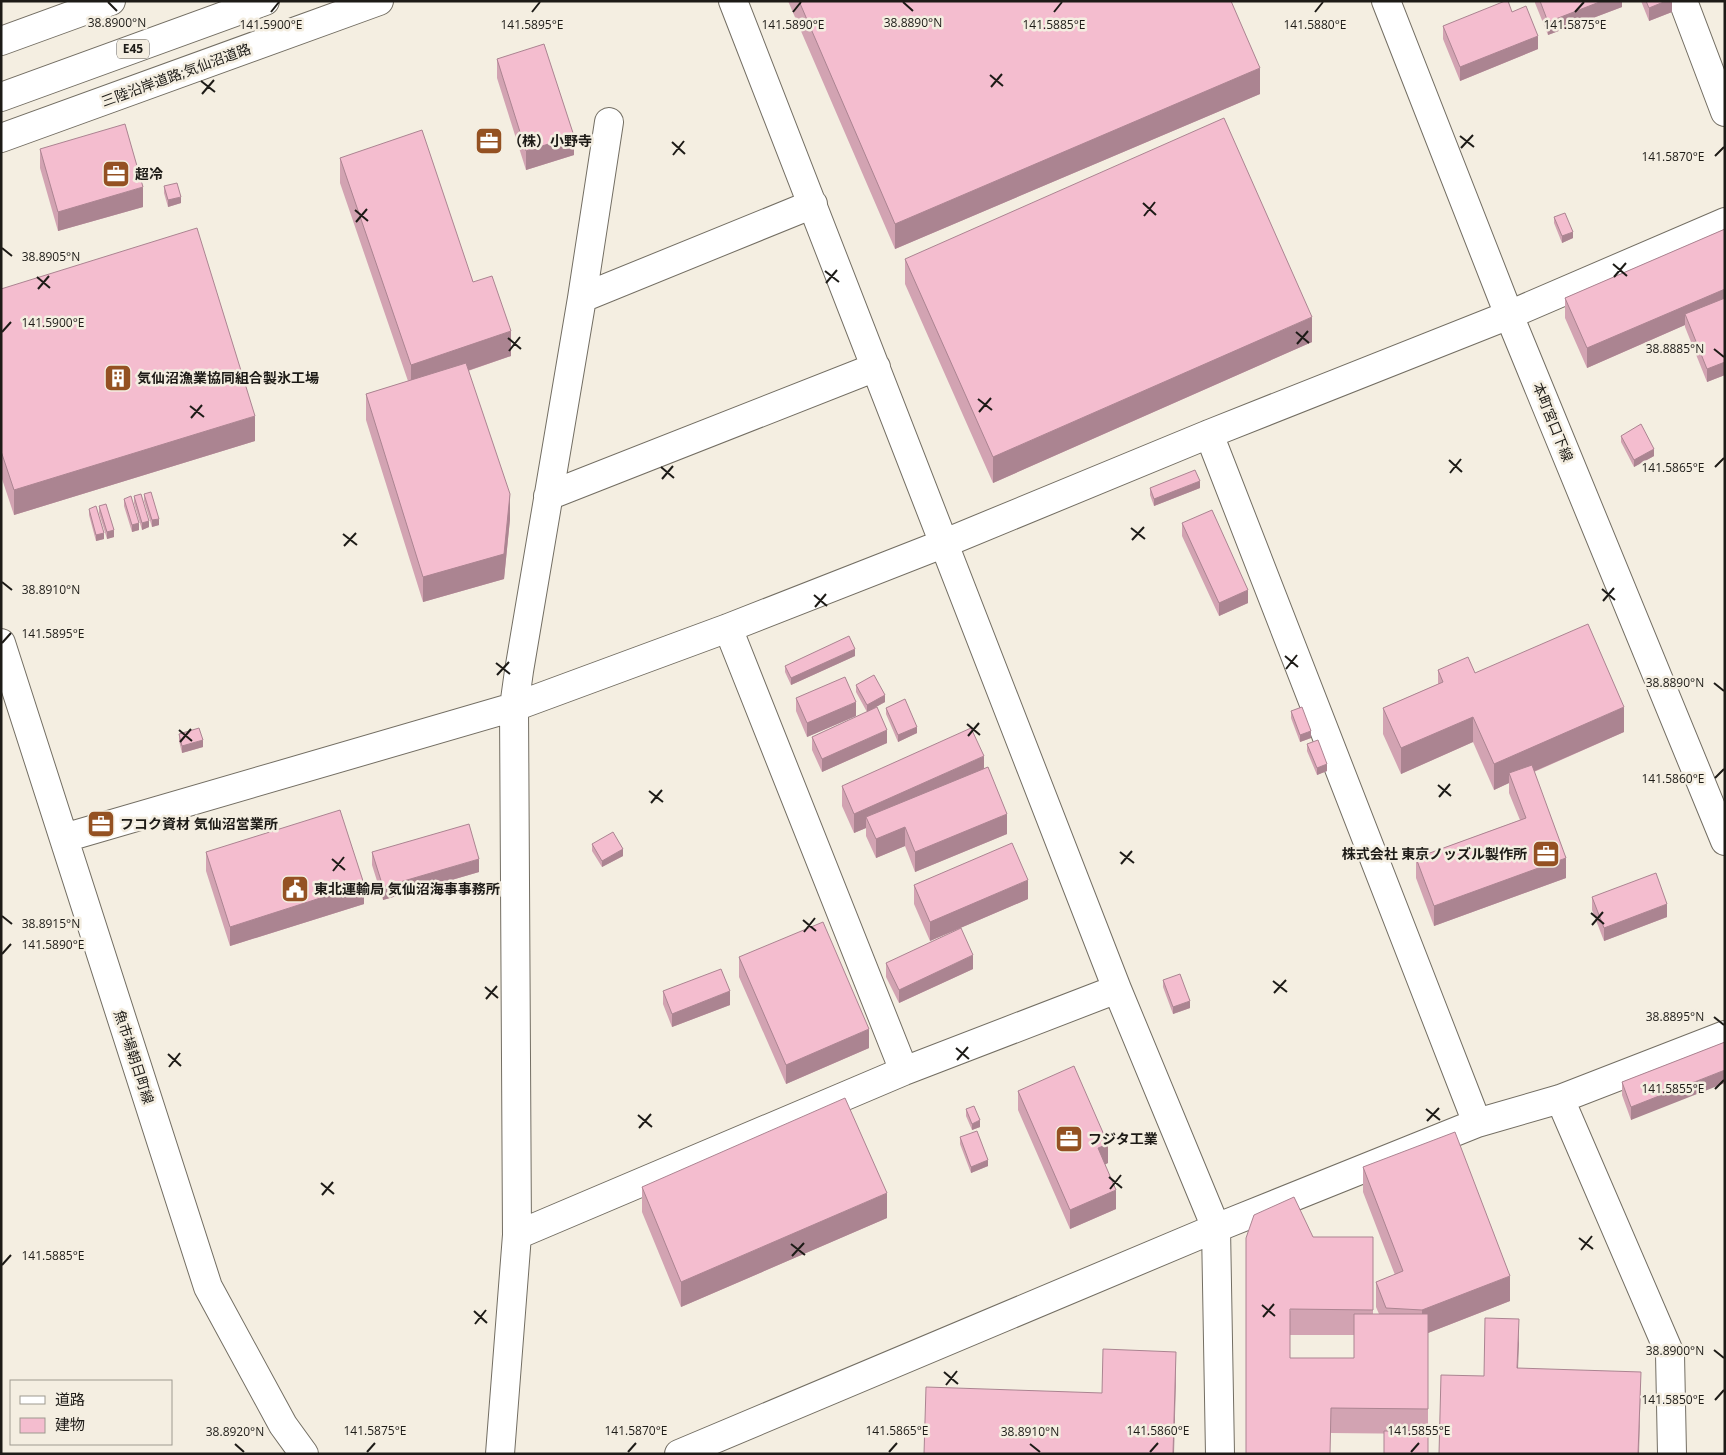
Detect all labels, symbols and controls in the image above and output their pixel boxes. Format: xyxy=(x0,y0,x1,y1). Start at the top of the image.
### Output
text: 38.8900°N xyxy=(88,14,146,31)
text: 38.8890°N xyxy=(884,14,942,31)
text: 141.5900°E xyxy=(240,16,303,33)
text: 141.5895°E xyxy=(501,16,564,33)
text: 141.5890°E xyxy=(762,16,825,33)
text: 141.5885°E xyxy=(1023,16,1086,33)
text: 141.5880°E xyxy=(1284,16,1347,33)
text: 141.5875°E xyxy=(1544,16,1607,33)
street label: 三陸沿岸道路;気仙沼道路 xyxy=(98,39,253,110)
road number: E45 xyxy=(117,40,149,59)
office icon: （株）小野寺 xyxy=(474,126,504,156)
place label: （株）小野寺 xyxy=(508,131,592,150)
text: 141.5870°E xyxy=(1642,148,1705,165)
office icon: 超冷 xyxy=(101,159,131,189)
place label: 超冷 xyxy=(135,164,163,183)
text: 38.8905°N xyxy=(22,248,80,265)
text: 141.5900°E xyxy=(22,314,85,331)
text: 38.8885°N xyxy=(1646,340,1704,357)
building icon: 気仙沼漁業協同組合製氷工場 xyxy=(103,363,133,393)
place label: 気仙沼漁業協同組合製氷工場 xyxy=(137,368,319,387)
street label: 本町宮口下線 xyxy=(1529,379,1578,464)
text: 141.5865°E xyxy=(1642,459,1705,476)
text: 38.8910°N xyxy=(22,581,80,598)
text: 141.5895°E xyxy=(22,625,85,642)
text: 38.8890°N xyxy=(1646,674,1704,691)
text: 141.5860°E xyxy=(1642,770,1705,787)
office icon: フコク資材 気仙沼営業所 xyxy=(86,809,116,839)
place label: フコク資材 気仙沼営業所 xyxy=(120,814,278,833)
office icon: 株式会社 東京ノッズル製作所 xyxy=(1531,839,1561,869)
place label: 株式会社 東京ノッズル製作所 xyxy=(1342,844,1527,863)
public building icon: 東北運輸局 気仙沼海事事務所 xyxy=(280,874,310,904)
place label: 東北運輸局 気仙沼海事事務所 xyxy=(314,879,500,898)
text: 38.8915°N xyxy=(22,915,80,932)
text: 141.5890°E xyxy=(22,936,85,953)
street label: 魚市場朝日町線 xyxy=(110,1007,159,1106)
text: 38.8895°N xyxy=(1646,1008,1704,1025)
text: 141.5855°E xyxy=(1642,1080,1705,1097)
office icon: フジタ工業 xyxy=(1054,1124,1084,1154)
place label: フジタ工業 xyxy=(1088,1129,1158,1148)
text: 141.5885°E xyxy=(22,1247,85,1264)
text: 38.8900°N xyxy=(1646,1342,1704,1359)
legend xyxy=(10,1380,172,1445)
text: 道路 xyxy=(55,1389,85,1409)
text: 141.5850°E xyxy=(1642,1391,1705,1408)
text: 建物 xyxy=(55,1414,85,1434)
text: 141.5875°E xyxy=(344,1422,407,1439)
text: 141.5870°E xyxy=(605,1422,668,1439)
text: 141.5865°E xyxy=(866,1422,929,1439)
text: 141.5860°E xyxy=(1127,1422,1190,1439)
text: 141.5855°E xyxy=(1388,1422,1451,1439)
text: 38.8920°N xyxy=(206,1423,264,1440)
text: 38.8910°N xyxy=(1001,1423,1059,1440)

